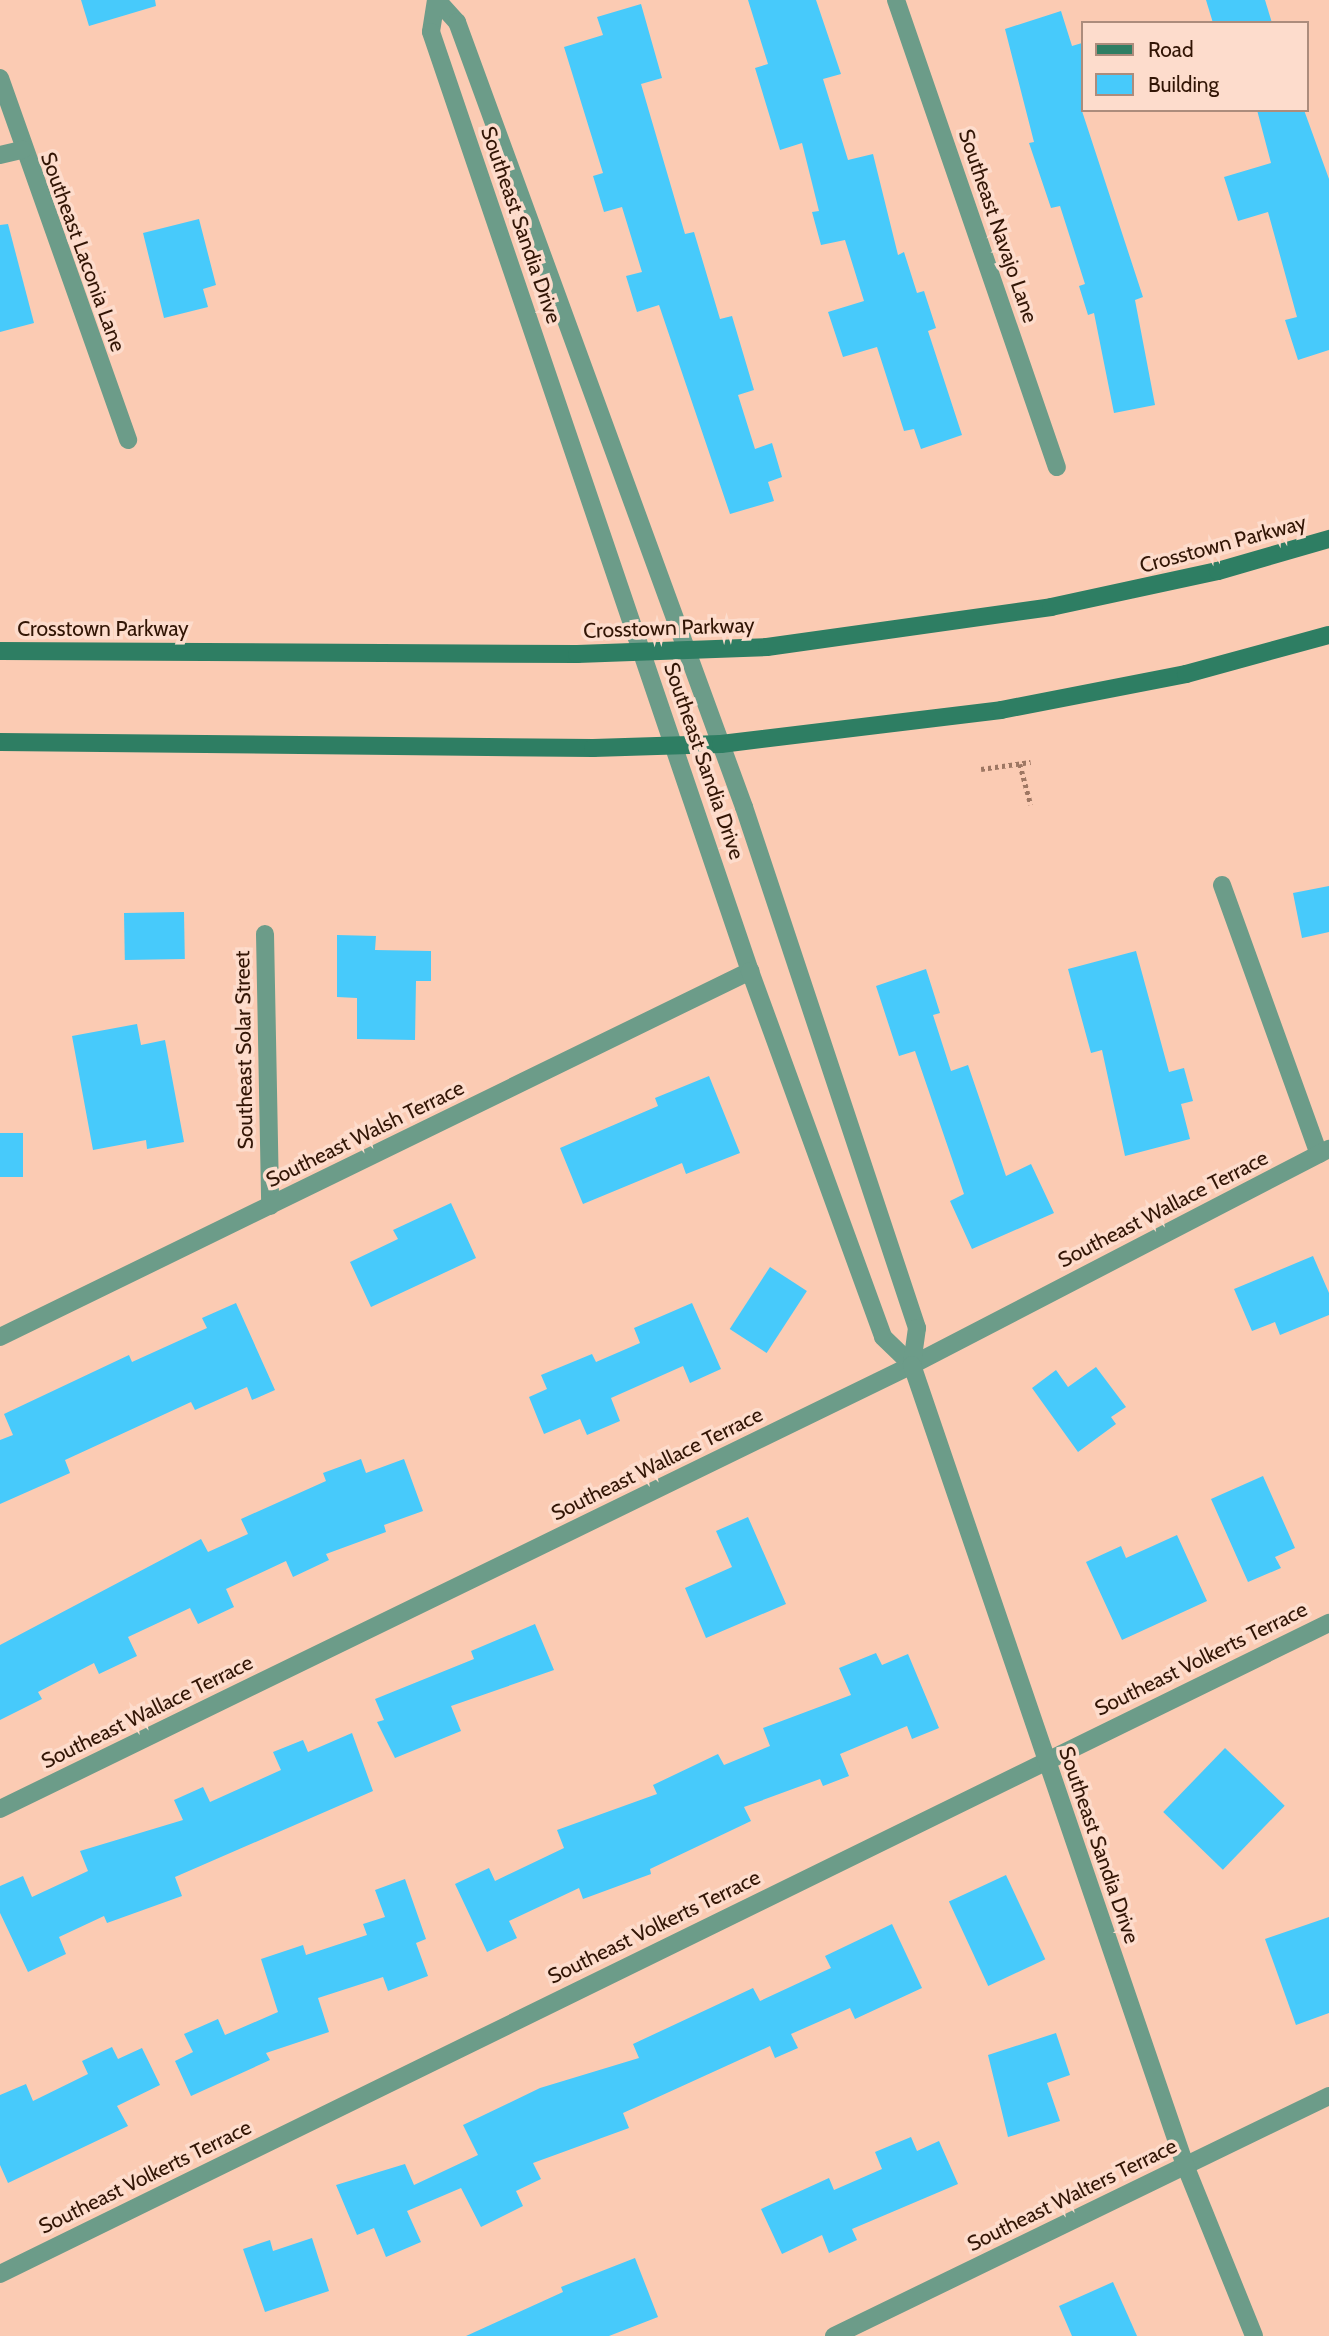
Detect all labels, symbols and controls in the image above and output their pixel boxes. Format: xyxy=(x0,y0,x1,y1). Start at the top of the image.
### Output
legend xyxy=(1080,21,1308,112)
text: Road xyxy=(1148,37,1194,62)
text: Building xyxy=(1148,72,1219,97)
street label: Southeast Sandia Drive xyxy=(475,123,567,327)
street label: Southeast Navajo Lane xyxy=(953,126,1043,326)
street label: Southeast Laconia Lane xyxy=(35,149,131,355)
street label: Crosstown Parkway xyxy=(1137,510,1309,578)
street label: Crosstown Parkway xyxy=(583,612,755,644)
street label: Crosstown Parkway xyxy=(17,616,189,642)
street label: Southeast Sandia Drive xyxy=(658,659,750,863)
street label: Southeast Solar Street xyxy=(230,950,258,1150)
street label: Southeast Walsh Terrace xyxy=(262,1075,468,1193)
street label: Southeast Wallace Terrace xyxy=(1054,1145,1272,1273)
street label: Southeast Wallace Terrace xyxy=(547,1402,767,1526)
street label: Southeast Volkerts Terrace xyxy=(1091,1597,1311,1721)
street label: Southeast Wallace Terrace xyxy=(37,1650,257,1774)
street label: Southeast Sandia Drive xyxy=(1053,1743,1145,1947)
street label: Southeast Volkerts Terrace xyxy=(544,1865,764,1989)
street label: Southeast Volkerts Terrace xyxy=(35,2115,255,2239)
street label: Southeast Walters Terrace xyxy=(963,2133,1181,2257)

